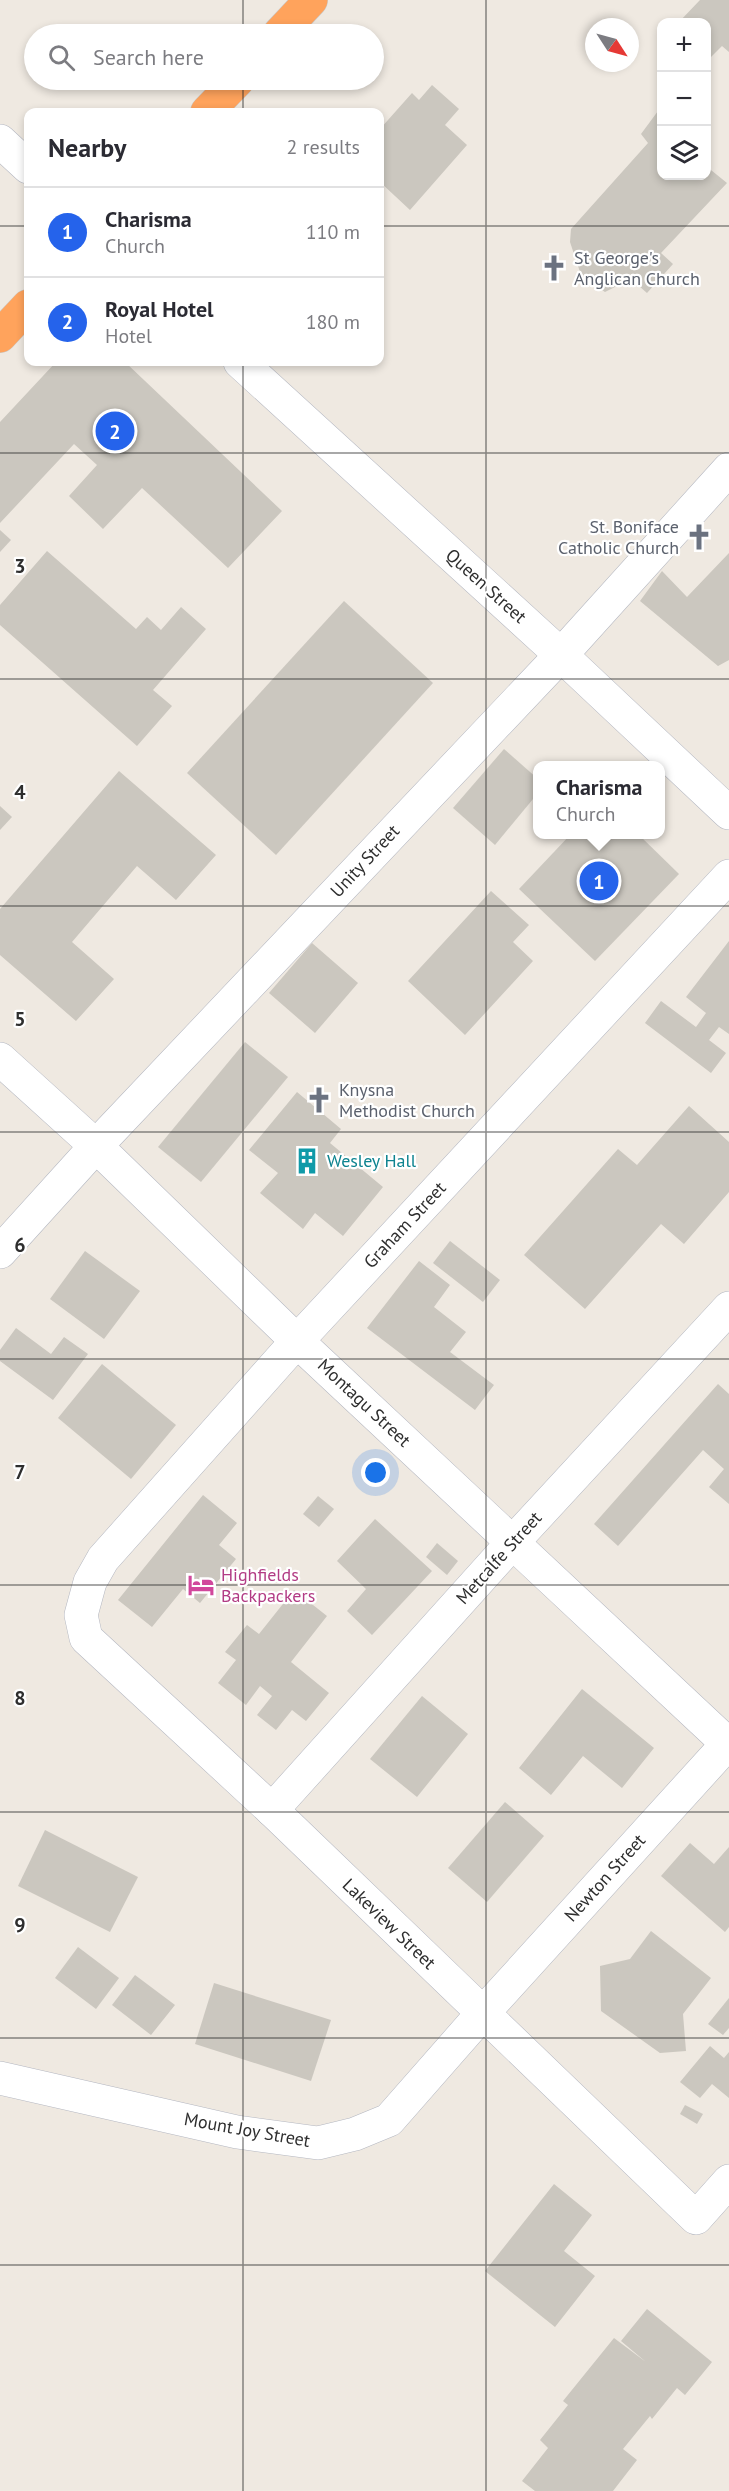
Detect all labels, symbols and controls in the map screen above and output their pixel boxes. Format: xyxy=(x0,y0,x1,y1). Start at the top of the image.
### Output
north arrow xyxy=(585,18,639,72)
map controls xyxy=(657,18,711,180)
button: + xyxy=(657,18,711,72)
search box xyxy=(24,24,384,90)
icon: search xyxy=(45,41,78,74)
text: Search here xyxy=(93,43,204,71)
button: − xyxy=(657,72,711,126)
button: layers xyxy=(657,126,711,180)
text: Nearby xyxy=(48,131,126,164)
text: 2 results xyxy=(287,134,360,160)
text: Charisma xyxy=(105,205,192,233)
text: 1 xyxy=(62,219,73,245)
text: 110 m xyxy=(306,219,360,245)
text: Church xyxy=(105,233,165,259)
place label: St George's Anglican Church xyxy=(574,246,700,290)
church icon: St George's Anglican Church xyxy=(539,253,569,283)
text: Royal Hotel xyxy=(105,295,214,323)
text: 2 xyxy=(62,309,73,335)
text: 180 m xyxy=(306,309,360,335)
text: Hotel xyxy=(105,323,152,349)
pin: 2 xyxy=(96,408,134,454)
place label: St. Boniface Catholic Church xyxy=(558,515,679,559)
church icon: St. Boniface Catholic Church xyxy=(684,522,714,552)
street label: Queen Street xyxy=(441,543,531,628)
text: 3 xyxy=(14,553,26,579)
popup xyxy=(533,761,665,839)
text: Charisma xyxy=(556,773,642,801)
text: 4 xyxy=(14,779,26,805)
text: Church xyxy=(556,801,616,827)
street label: Unity Street xyxy=(325,820,404,902)
pin: 1 xyxy=(580,858,618,904)
text: 5 xyxy=(14,1006,26,1032)
place label: Knysna Methodist Church xyxy=(339,1078,475,1122)
church icon: Knysna Methodist Church xyxy=(304,1085,334,1115)
building icon: Wesley Hall xyxy=(292,1146,322,1176)
place label: Wesley Hall xyxy=(327,1149,417,1172)
street label: Graham Street xyxy=(359,1177,451,1273)
text: 6 xyxy=(14,1232,26,1258)
street label: Montagu Street xyxy=(313,1354,416,1452)
your location xyxy=(361,1458,390,1487)
text: 7 xyxy=(14,1459,26,1485)
street label: Metcalfe Street xyxy=(451,1506,546,1609)
place label: Highfields Backpackers xyxy=(221,1563,315,1607)
hotel icon: Highfields Backpackers xyxy=(186,1570,216,1600)
text: 8 xyxy=(14,1685,26,1711)
street label: Newton Street xyxy=(559,1829,650,1926)
street label: Lakeview Street xyxy=(338,1873,441,1974)
text: 9 xyxy=(14,1912,26,1938)
street label: Mount Joy Street xyxy=(182,2107,312,2152)

